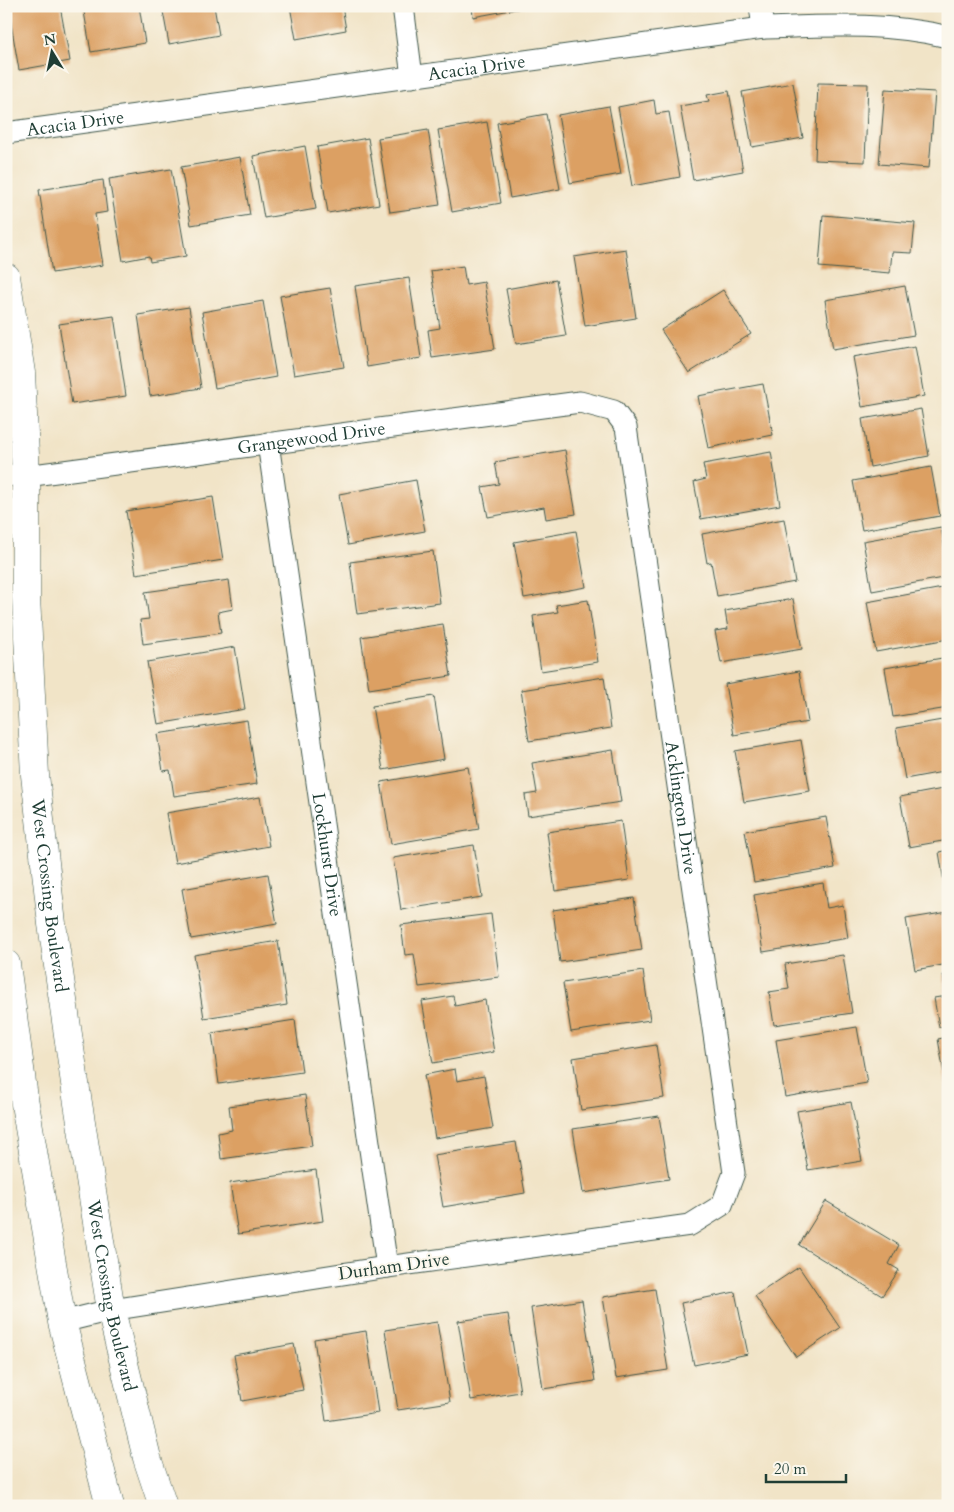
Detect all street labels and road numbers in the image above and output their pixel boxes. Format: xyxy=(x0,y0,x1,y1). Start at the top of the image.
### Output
street label: Acacia Drive xyxy=(426,49,527,87)
street label: Acacia Drive xyxy=(25,105,126,143)
street label: Grangewood Drive xyxy=(236,416,387,461)
street label: Acklington Drive xyxy=(659,740,703,876)
street label: Lockhurst Drive xyxy=(306,791,348,918)
street label: West Crossing Boulevard xyxy=(25,797,74,994)
street label: West Crossing Boulevard xyxy=(80,1197,142,1394)
street label: Durham Drive xyxy=(337,1246,451,1287)

